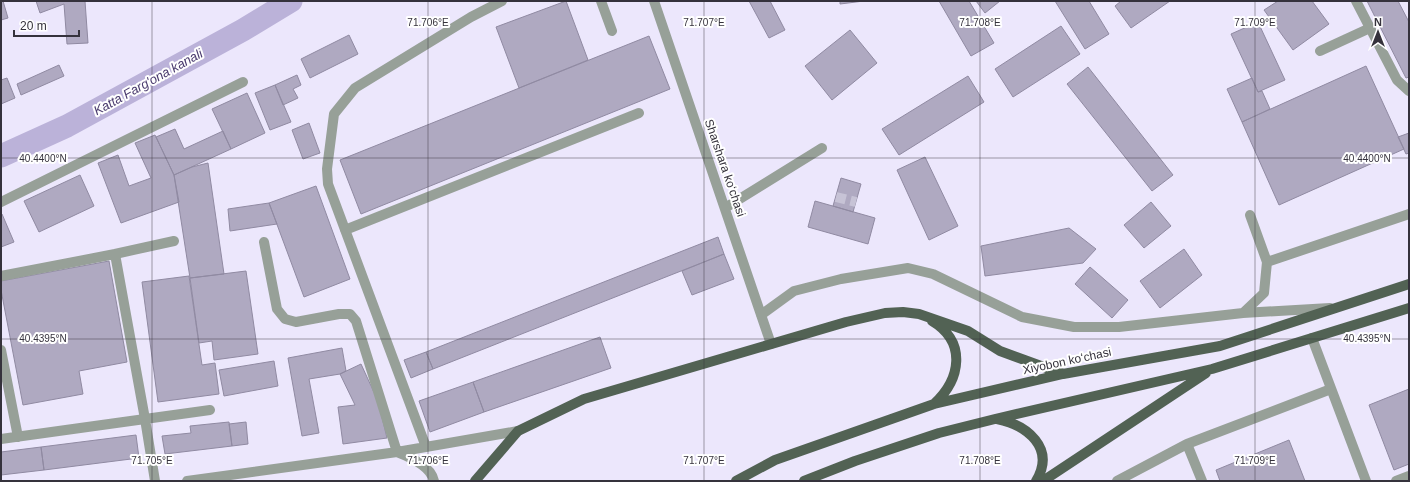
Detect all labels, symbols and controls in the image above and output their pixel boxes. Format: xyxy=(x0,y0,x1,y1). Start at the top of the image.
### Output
scale bar xyxy=(14,12,79,38)
north arrow xyxy=(1358,12,1398,52)
text: N xyxy=(1374,16,1382,28)
text: 71.706°E xyxy=(407,17,449,28)
text: 71.707°E xyxy=(683,17,725,28)
text: 71.708°E xyxy=(959,17,1001,28)
text: 71.709°E xyxy=(1234,17,1276,28)
text: 20 m xyxy=(20,19,47,33)
water label: Katta Farg'ona kanali xyxy=(91,45,206,118)
street label: Sharshara koʻchasi xyxy=(702,117,748,219)
text: 40.4400°N xyxy=(19,153,67,164)
text: 40.4400°N xyxy=(1343,153,1391,164)
text: 40.4395°N xyxy=(19,333,67,344)
text: 40.4395°N xyxy=(1343,333,1391,344)
street label: Xiyobon koʻchasi xyxy=(1021,345,1113,377)
text: 71.705°E xyxy=(131,455,173,466)
text: 71.706°E xyxy=(407,455,449,466)
text: 71.707°E xyxy=(683,455,725,466)
text: 71.708°E xyxy=(959,455,1001,466)
text: 71.709°E xyxy=(1234,455,1276,466)

